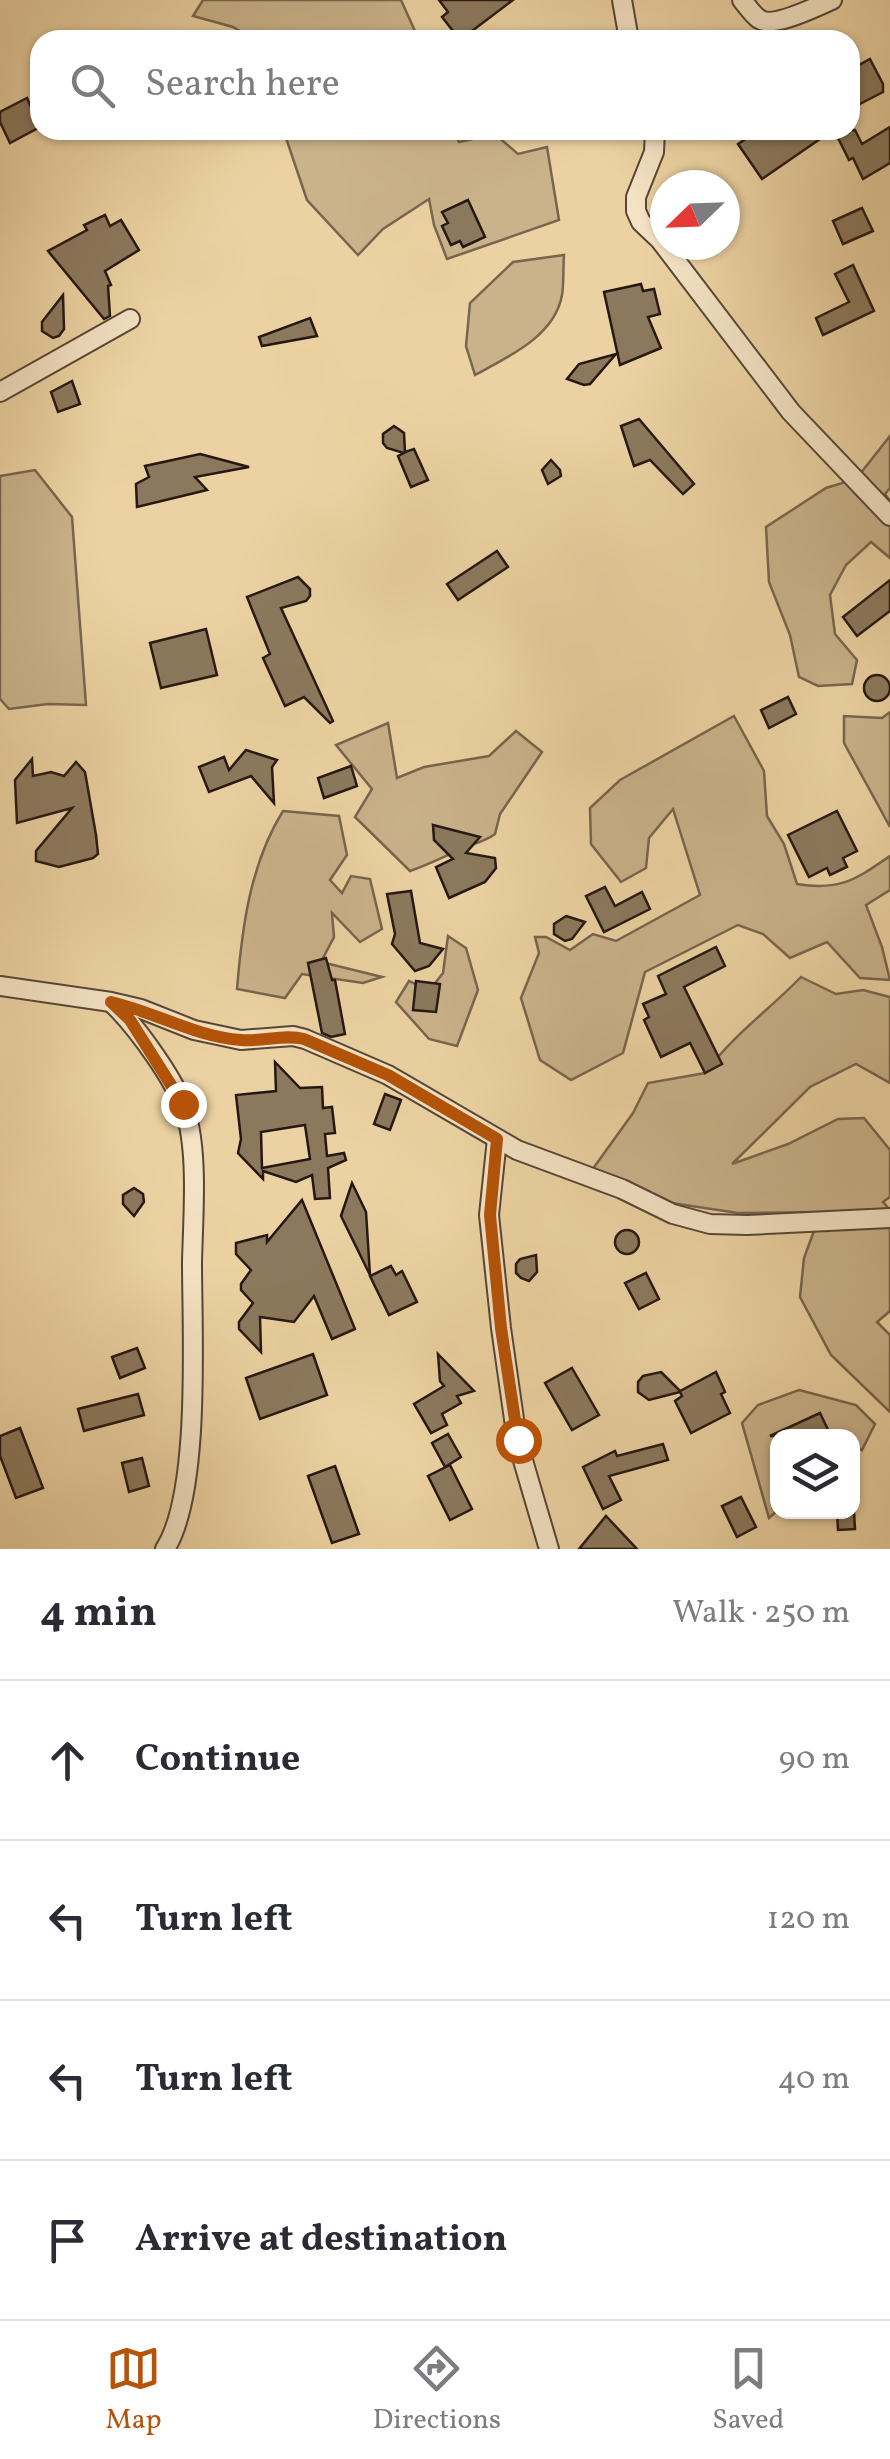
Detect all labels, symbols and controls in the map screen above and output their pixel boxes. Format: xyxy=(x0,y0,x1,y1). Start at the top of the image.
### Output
search box xyxy=(30,30,860,140)
icon: search xyxy=(65,58,120,113)
text: Search here xyxy=(145,59,340,112)
north arrow xyxy=(650,170,740,260)
route end xyxy=(161,1082,207,1128)
route start xyxy=(496,1418,542,1464)
map controls xyxy=(770,1429,860,1519)
button: layers xyxy=(770,1429,860,1519)
text: 4 min xyxy=(40,1585,157,1644)
text: Walk · 250 m xyxy=(672,1592,850,1636)
icon: ahead xyxy=(40,1733,95,1788)
text: Continue xyxy=(135,1734,300,1787)
text: 90 m xyxy=(779,1738,850,1782)
icon: left xyxy=(40,1893,95,1948)
text: Turn left xyxy=(135,1894,292,1947)
text: 120 m xyxy=(767,1898,850,1942)
icon: left xyxy=(40,2053,95,2108)
text: Turn left xyxy=(135,2054,292,2107)
text: 40 m xyxy=(778,2058,850,2102)
icon: arrive xyxy=(40,2213,95,2268)
text: Arrive at destination xyxy=(135,2214,508,2267)
tab: Map xyxy=(106,2341,162,2440)
tab: Directions xyxy=(373,2341,501,2440)
tab: Saved xyxy=(712,2341,784,2440)

